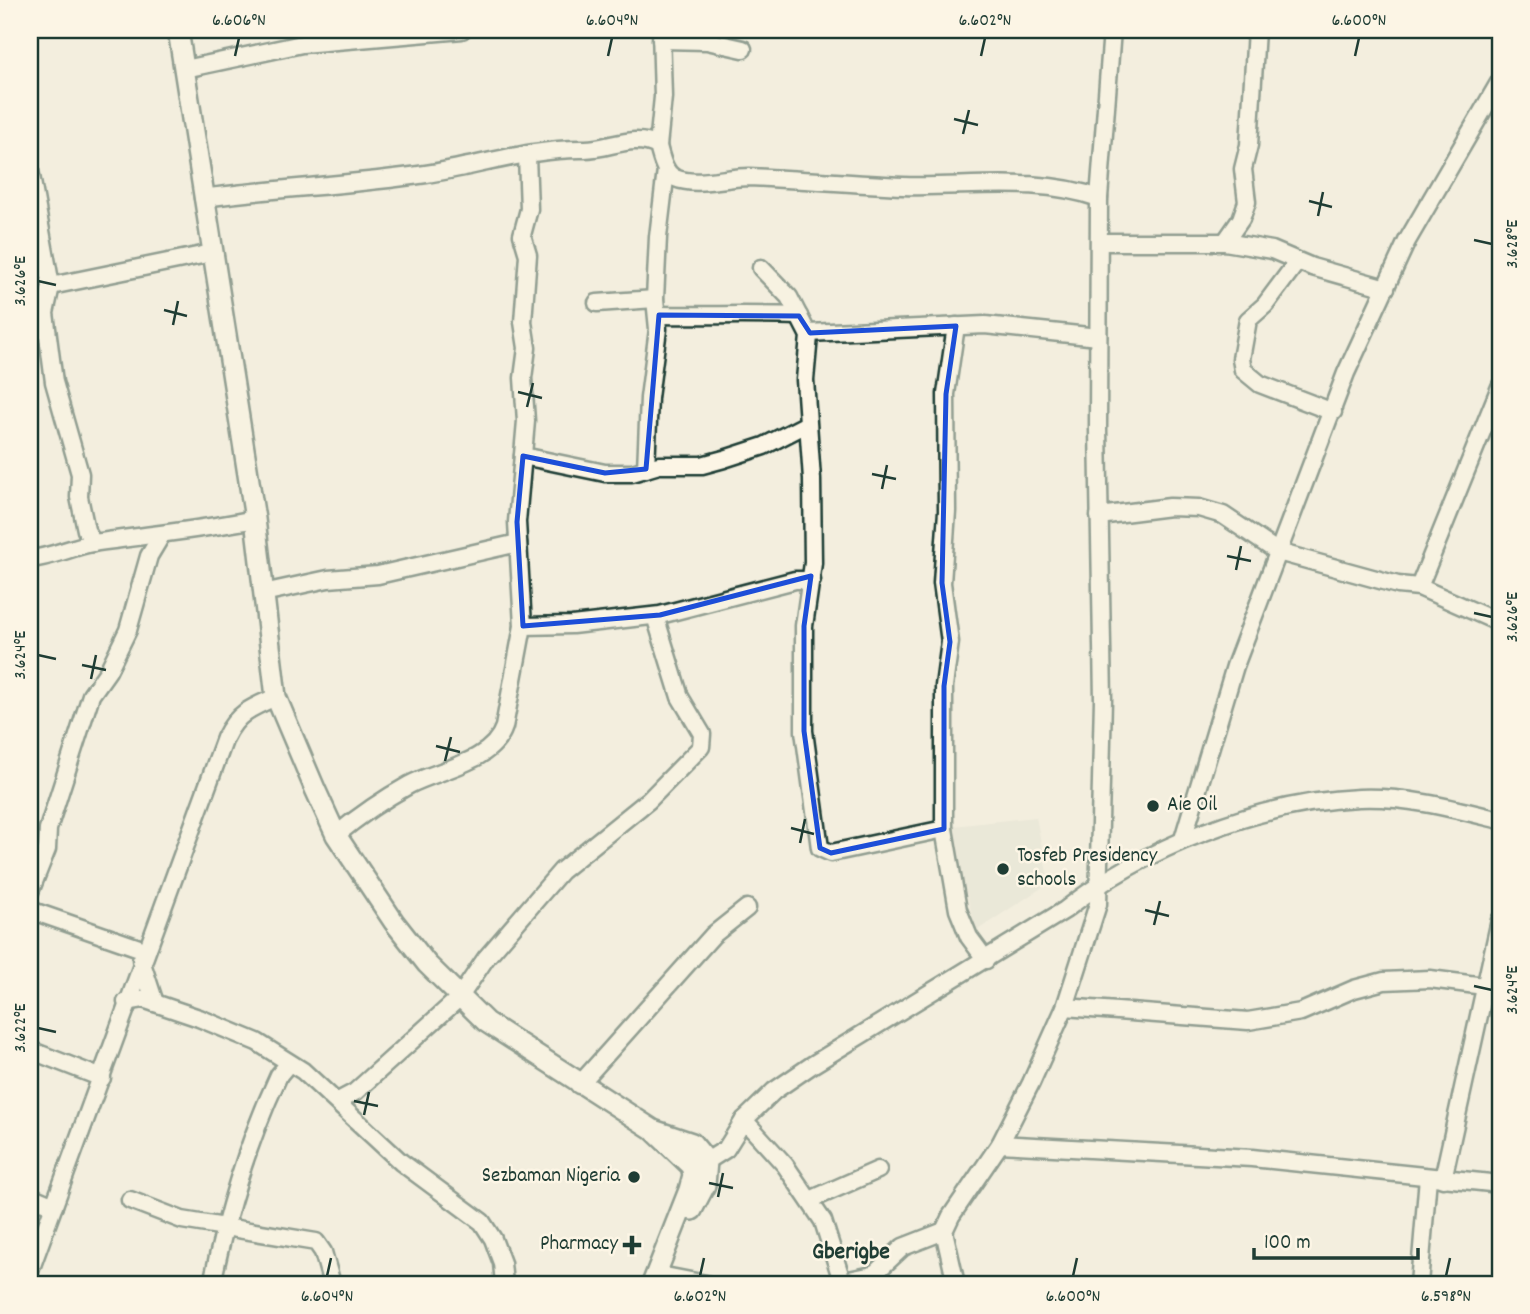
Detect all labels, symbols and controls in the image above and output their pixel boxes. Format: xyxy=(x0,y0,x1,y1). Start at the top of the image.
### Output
text: 6.606°N xyxy=(212,9,266,34)
text: 6.604°N xyxy=(586,9,638,34)
text: 6.602°N xyxy=(959,9,1011,34)
text: 6.600°N xyxy=(1332,9,1386,34)
text: 3.628°E xyxy=(1501,220,1526,268)
text: 3.626°E xyxy=(9,256,34,306)
text: 3.626°E xyxy=(1501,592,1526,642)
text: 3.624°E xyxy=(9,630,34,680)
place label: Aie Oil xyxy=(1167,791,1217,821)
marker: Aie Oil xyxy=(1145,798,1161,814)
place label: Tosfeb Presidency schools xyxy=(1017,842,1158,896)
marker: Tosfeb Presidency schools xyxy=(995,861,1011,877)
text: 3.624°E xyxy=(1501,965,1526,1015)
text: 3.622°E xyxy=(9,1003,34,1053)
place label: Sezbaman Nigeria xyxy=(482,1162,621,1192)
marker: Sezbaman Nigeria xyxy=(626,1169,642,1185)
scale bar xyxy=(1254,1216,1418,1260)
text: 100 m xyxy=(1264,1229,1311,1259)
place label: Pharmacy xyxy=(540,1230,618,1260)
district label: Gberigbe xyxy=(812,1236,890,1270)
marker: Pharmacy xyxy=(624,1237,640,1253)
text: 6.604°N xyxy=(301,1285,353,1310)
text: 6.602°N xyxy=(674,1285,726,1310)
text: 6.600°N xyxy=(1046,1285,1100,1310)
text: 6.598°N xyxy=(1421,1285,1471,1310)

